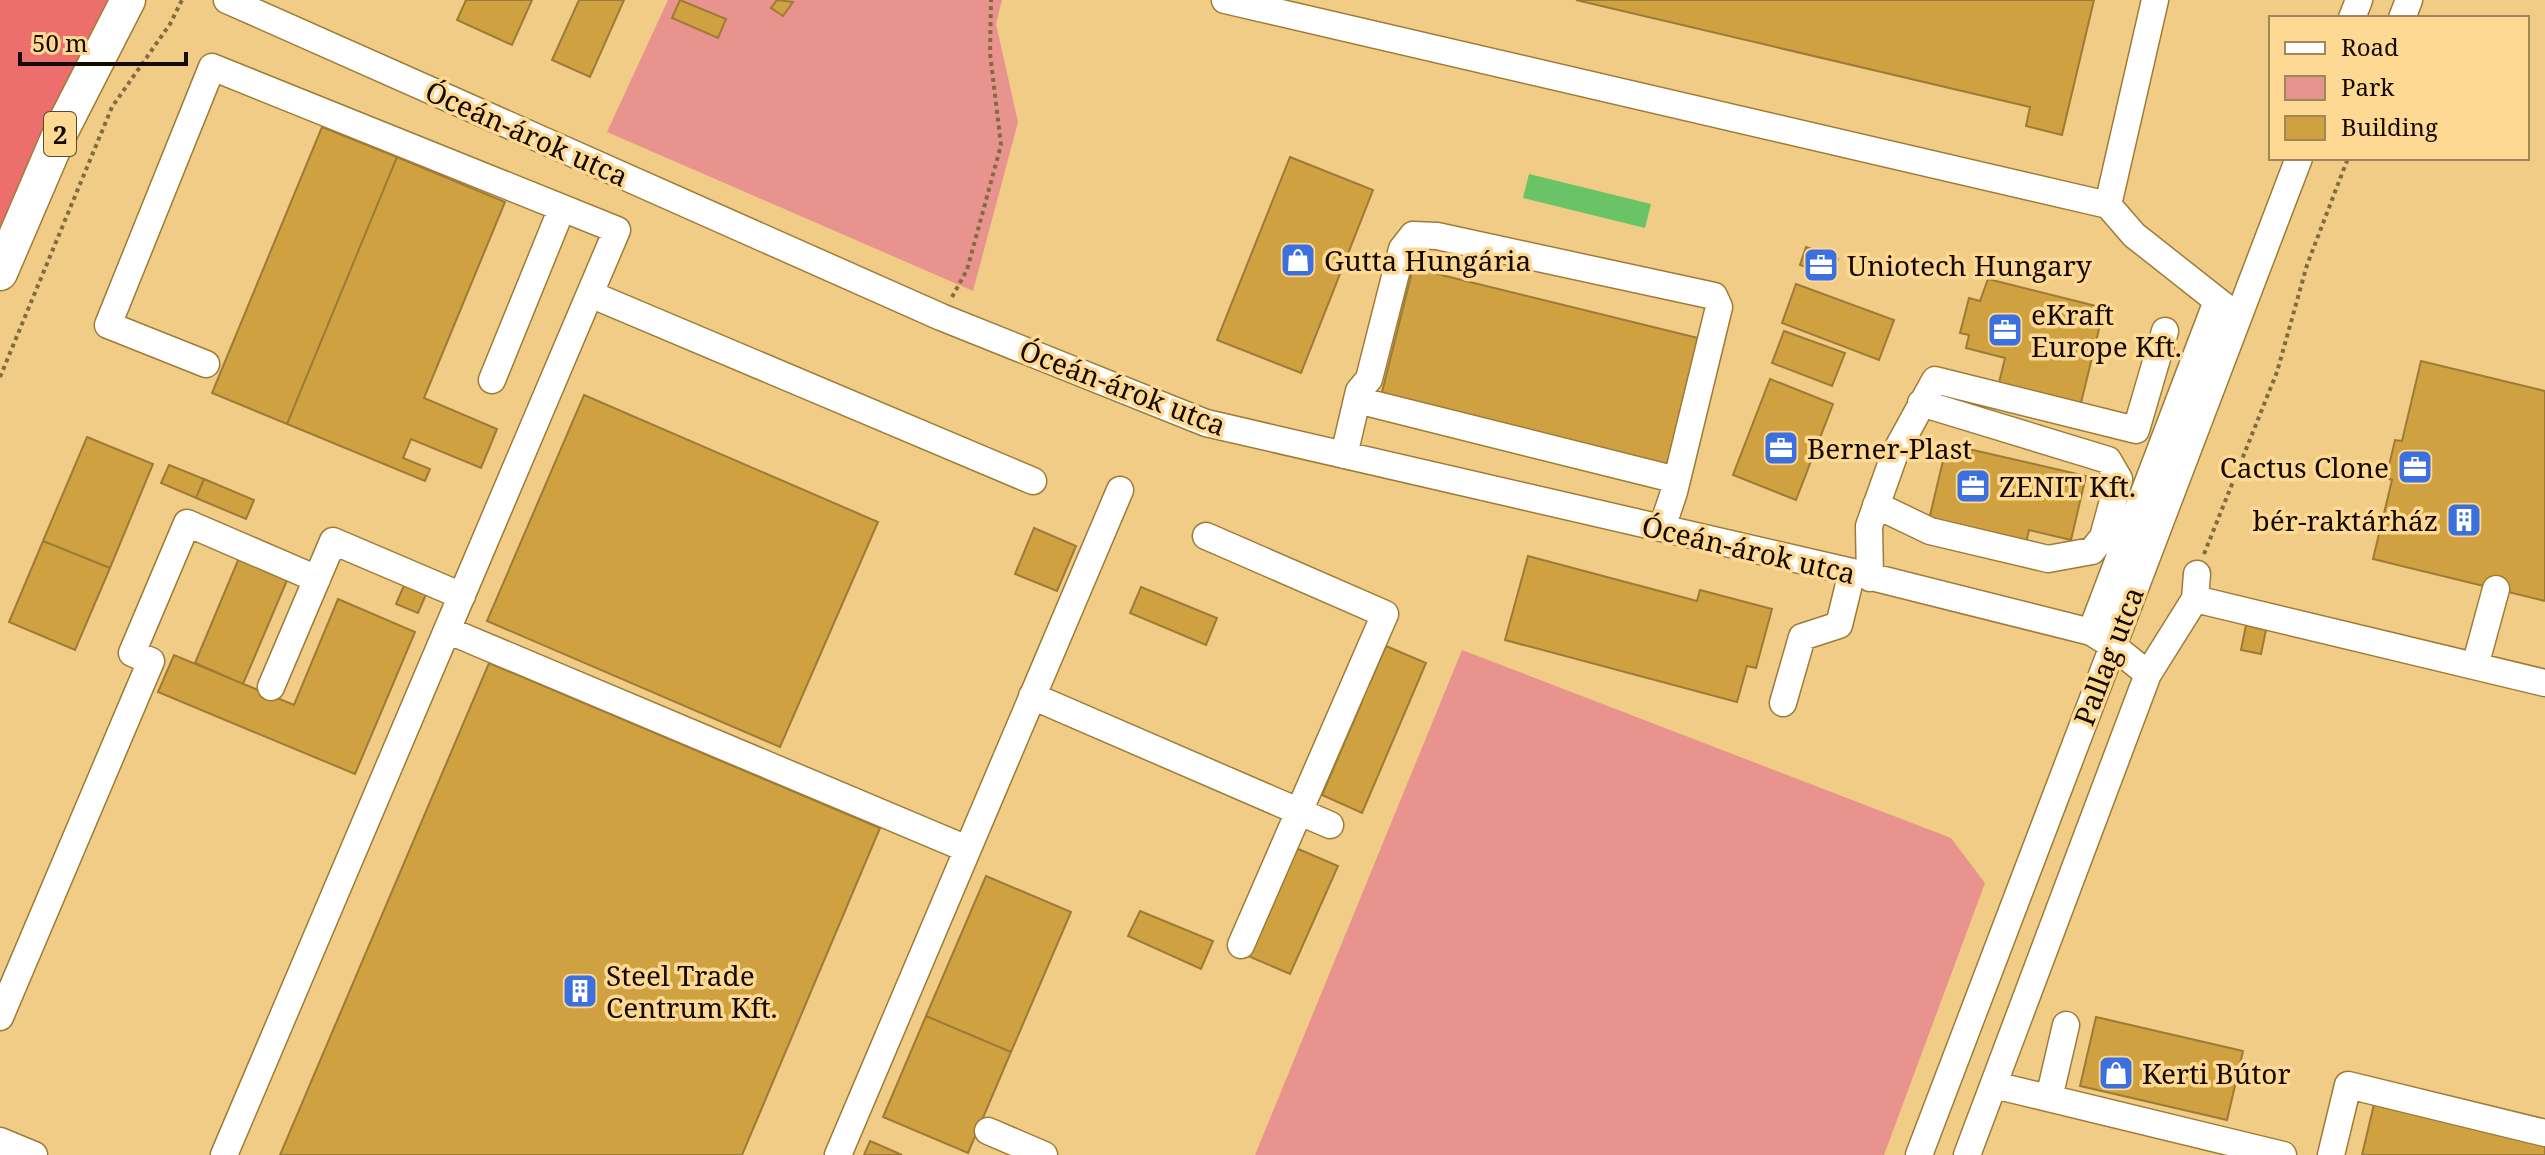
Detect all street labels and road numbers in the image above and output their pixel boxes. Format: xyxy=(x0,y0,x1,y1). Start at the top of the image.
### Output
street label: Óceán-árok utca xyxy=(420,71,634,195)
road number: 2 xyxy=(44,112,76,156)
street label: Óceán-árok utca xyxy=(1014,330,1232,444)
street label: Óceán-árok utca xyxy=(1639,506,1859,592)
street label: Pallag utca xyxy=(2064,581,2152,731)

